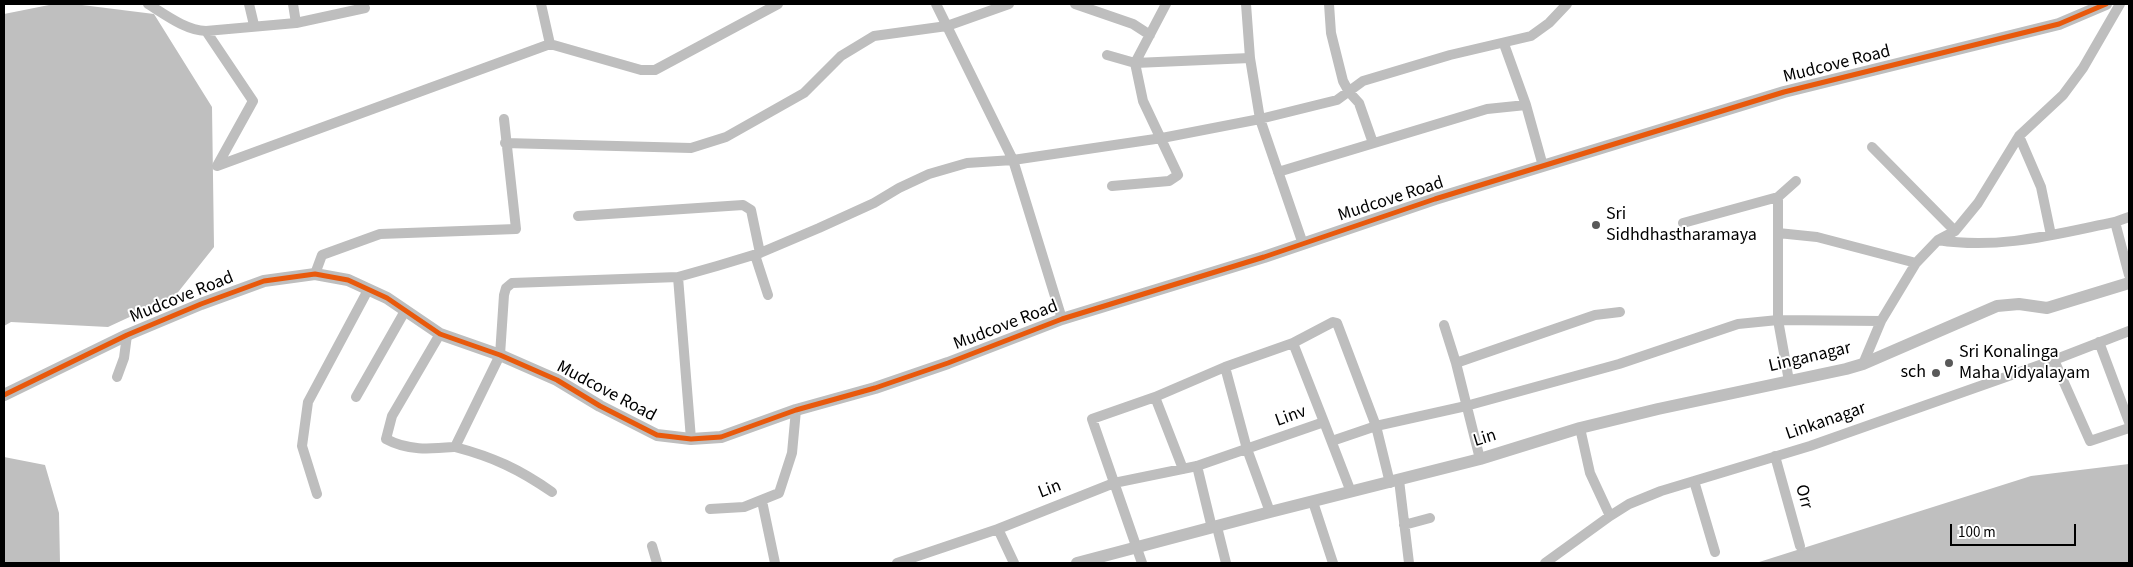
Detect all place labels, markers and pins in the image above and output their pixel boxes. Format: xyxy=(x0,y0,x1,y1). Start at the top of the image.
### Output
place label: Sri Sidhdhastharamaya xyxy=(1606,204,1757,246)
marker: Sri Sidhdhastharamaya xyxy=(1590,219,1602,231)
place label: Sri Konalinga Maha Vidyalayam xyxy=(1959,342,2090,384)
marker: Sri Konalinga Maha Vidyalayam xyxy=(1943,357,1955,369)
place label: sch xyxy=(1900,362,1926,384)
marker: sch xyxy=(1930,367,1942,379)

